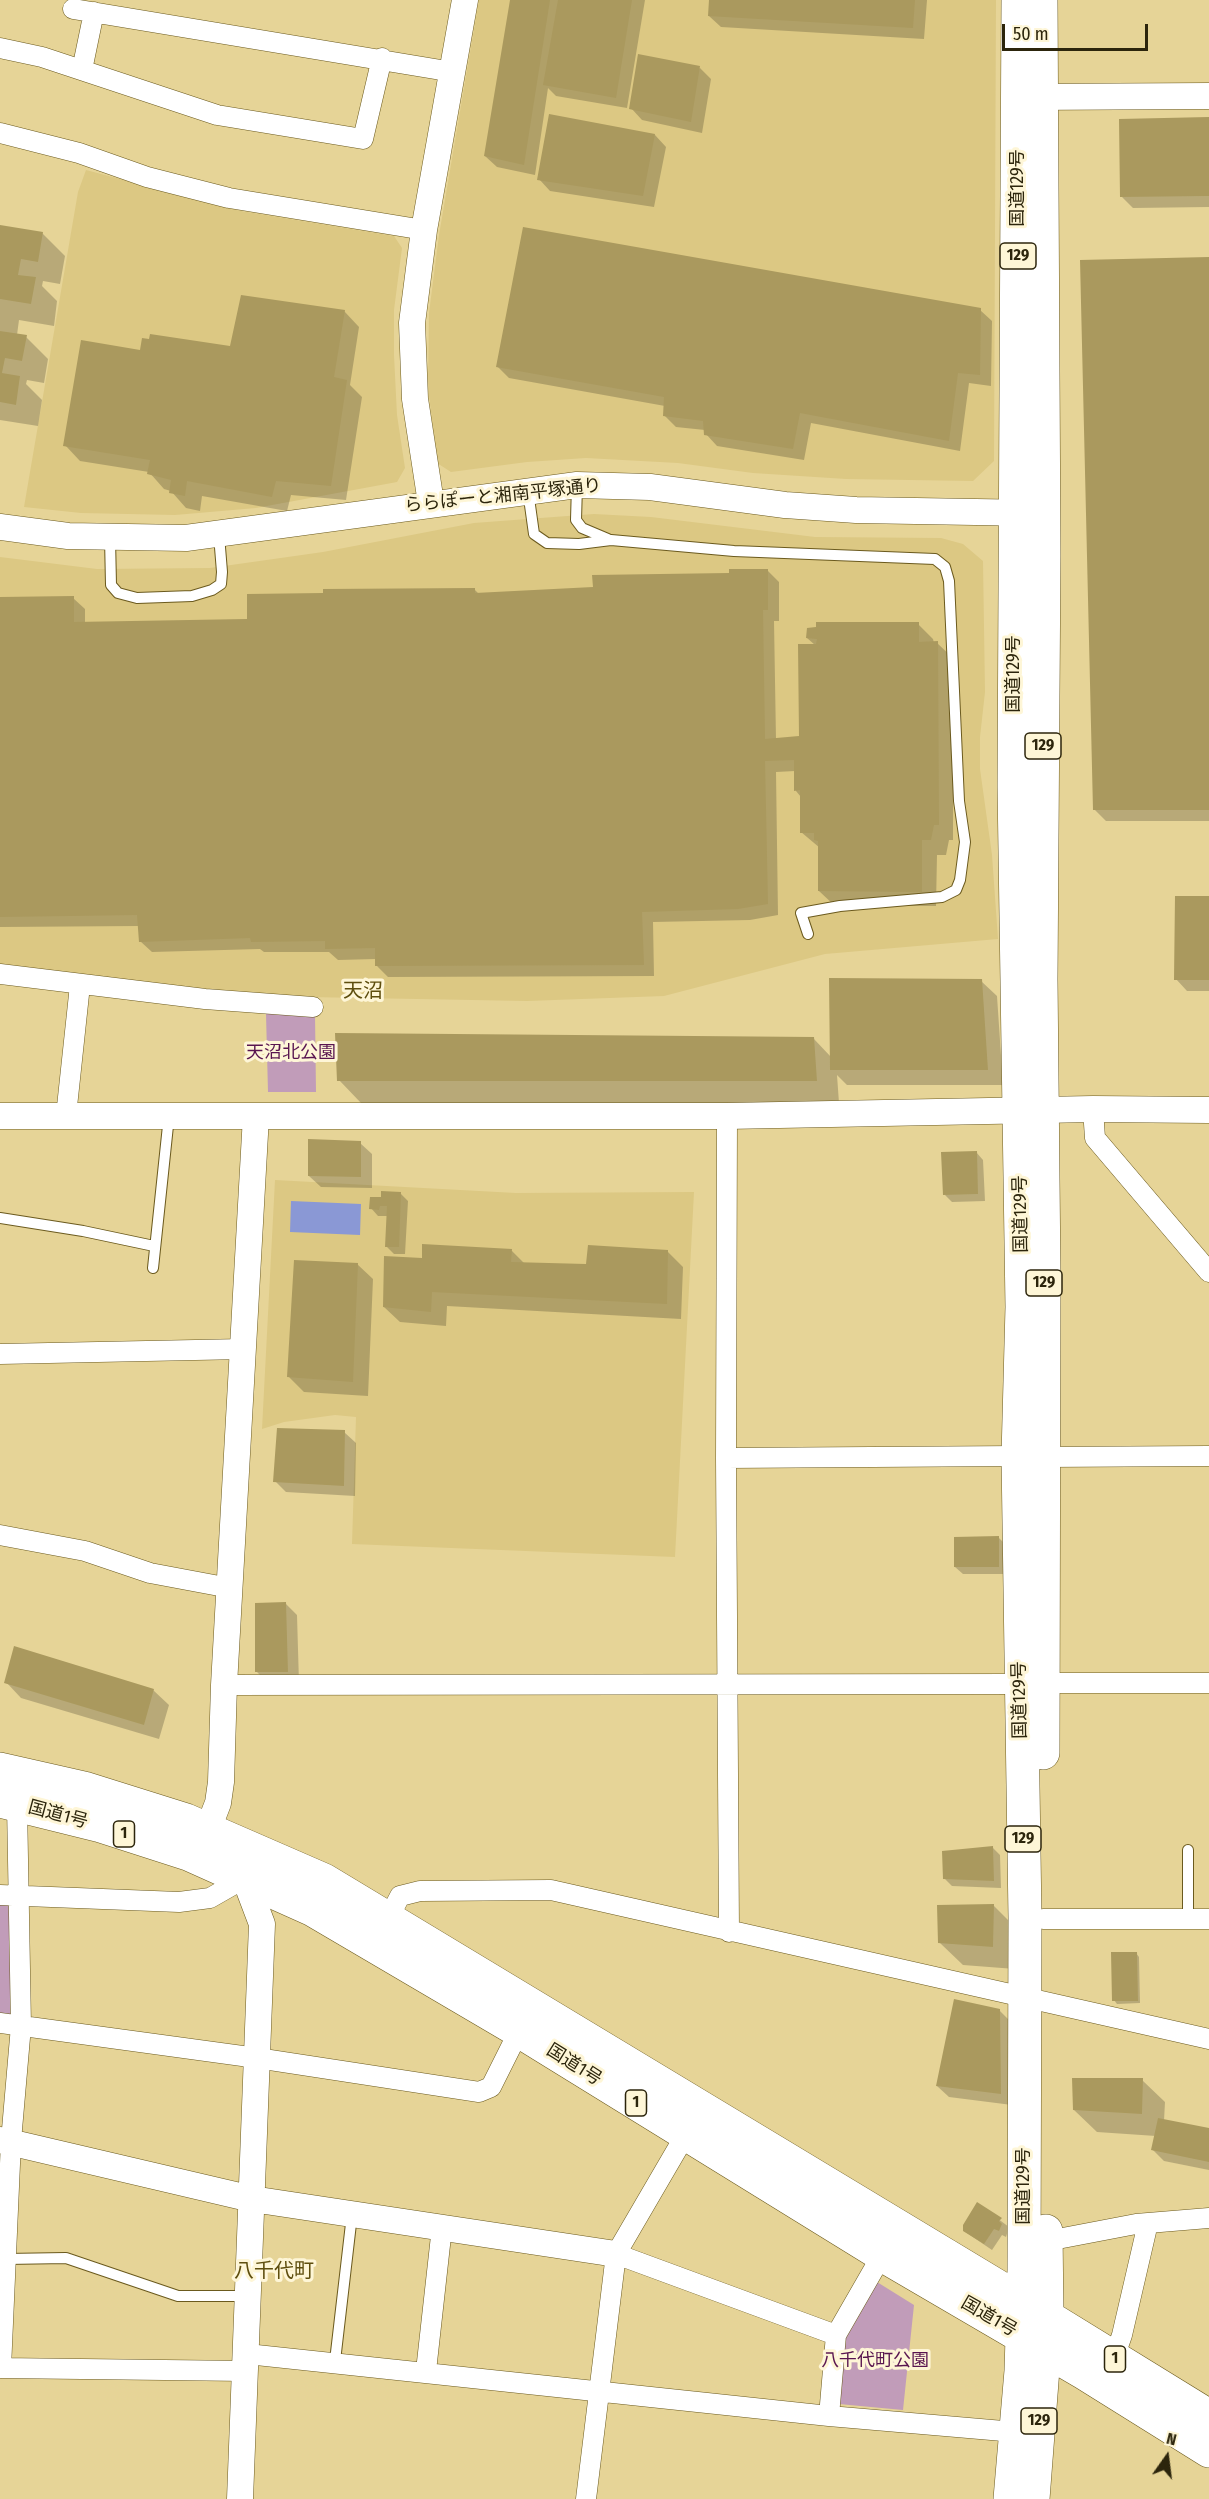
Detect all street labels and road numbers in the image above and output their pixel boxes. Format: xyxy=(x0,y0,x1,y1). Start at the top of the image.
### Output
street label: 国道129号 xyxy=(1007,149,1029,227)
road number: 129 xyxy=(1000,243,1036,269)
street label: ららぽーと湘南平塚通り xyxy=(403,475,603,517)
street label: 国道129号 xyxy=(1003,635,1025,713)
road number: 129 xyxy=(1025,733,1061,759)
street label: 国道129号 xyxy=(1010,1175,1032,1253)
road number: 129 xyxy=(1026,1270,1062,1296)
street label: 国道129号 xyxy=(1009,1661,1031,1739)
street label: 国道1号 xyxy=(26,1797,90,1833)
road number: 1 xyxy=(114,1821,134,1847)
road number: 129 xyxy=(1005,1826,1041,1852)
street label: 国道1号 xyxy=(542,2040,606,2090)
road number: 1 xyxy=(626,2090,646,2116)
street label: 国道129号 xyxy=(1013,2147,1035,2225)
street label: 国道1号 xyxy=(957,2292,1021,2342)
road number: 1 xyxy=(1104,2346,1126,2372)
road number: 129 xyxy=(1021,2408,1057,2434)

